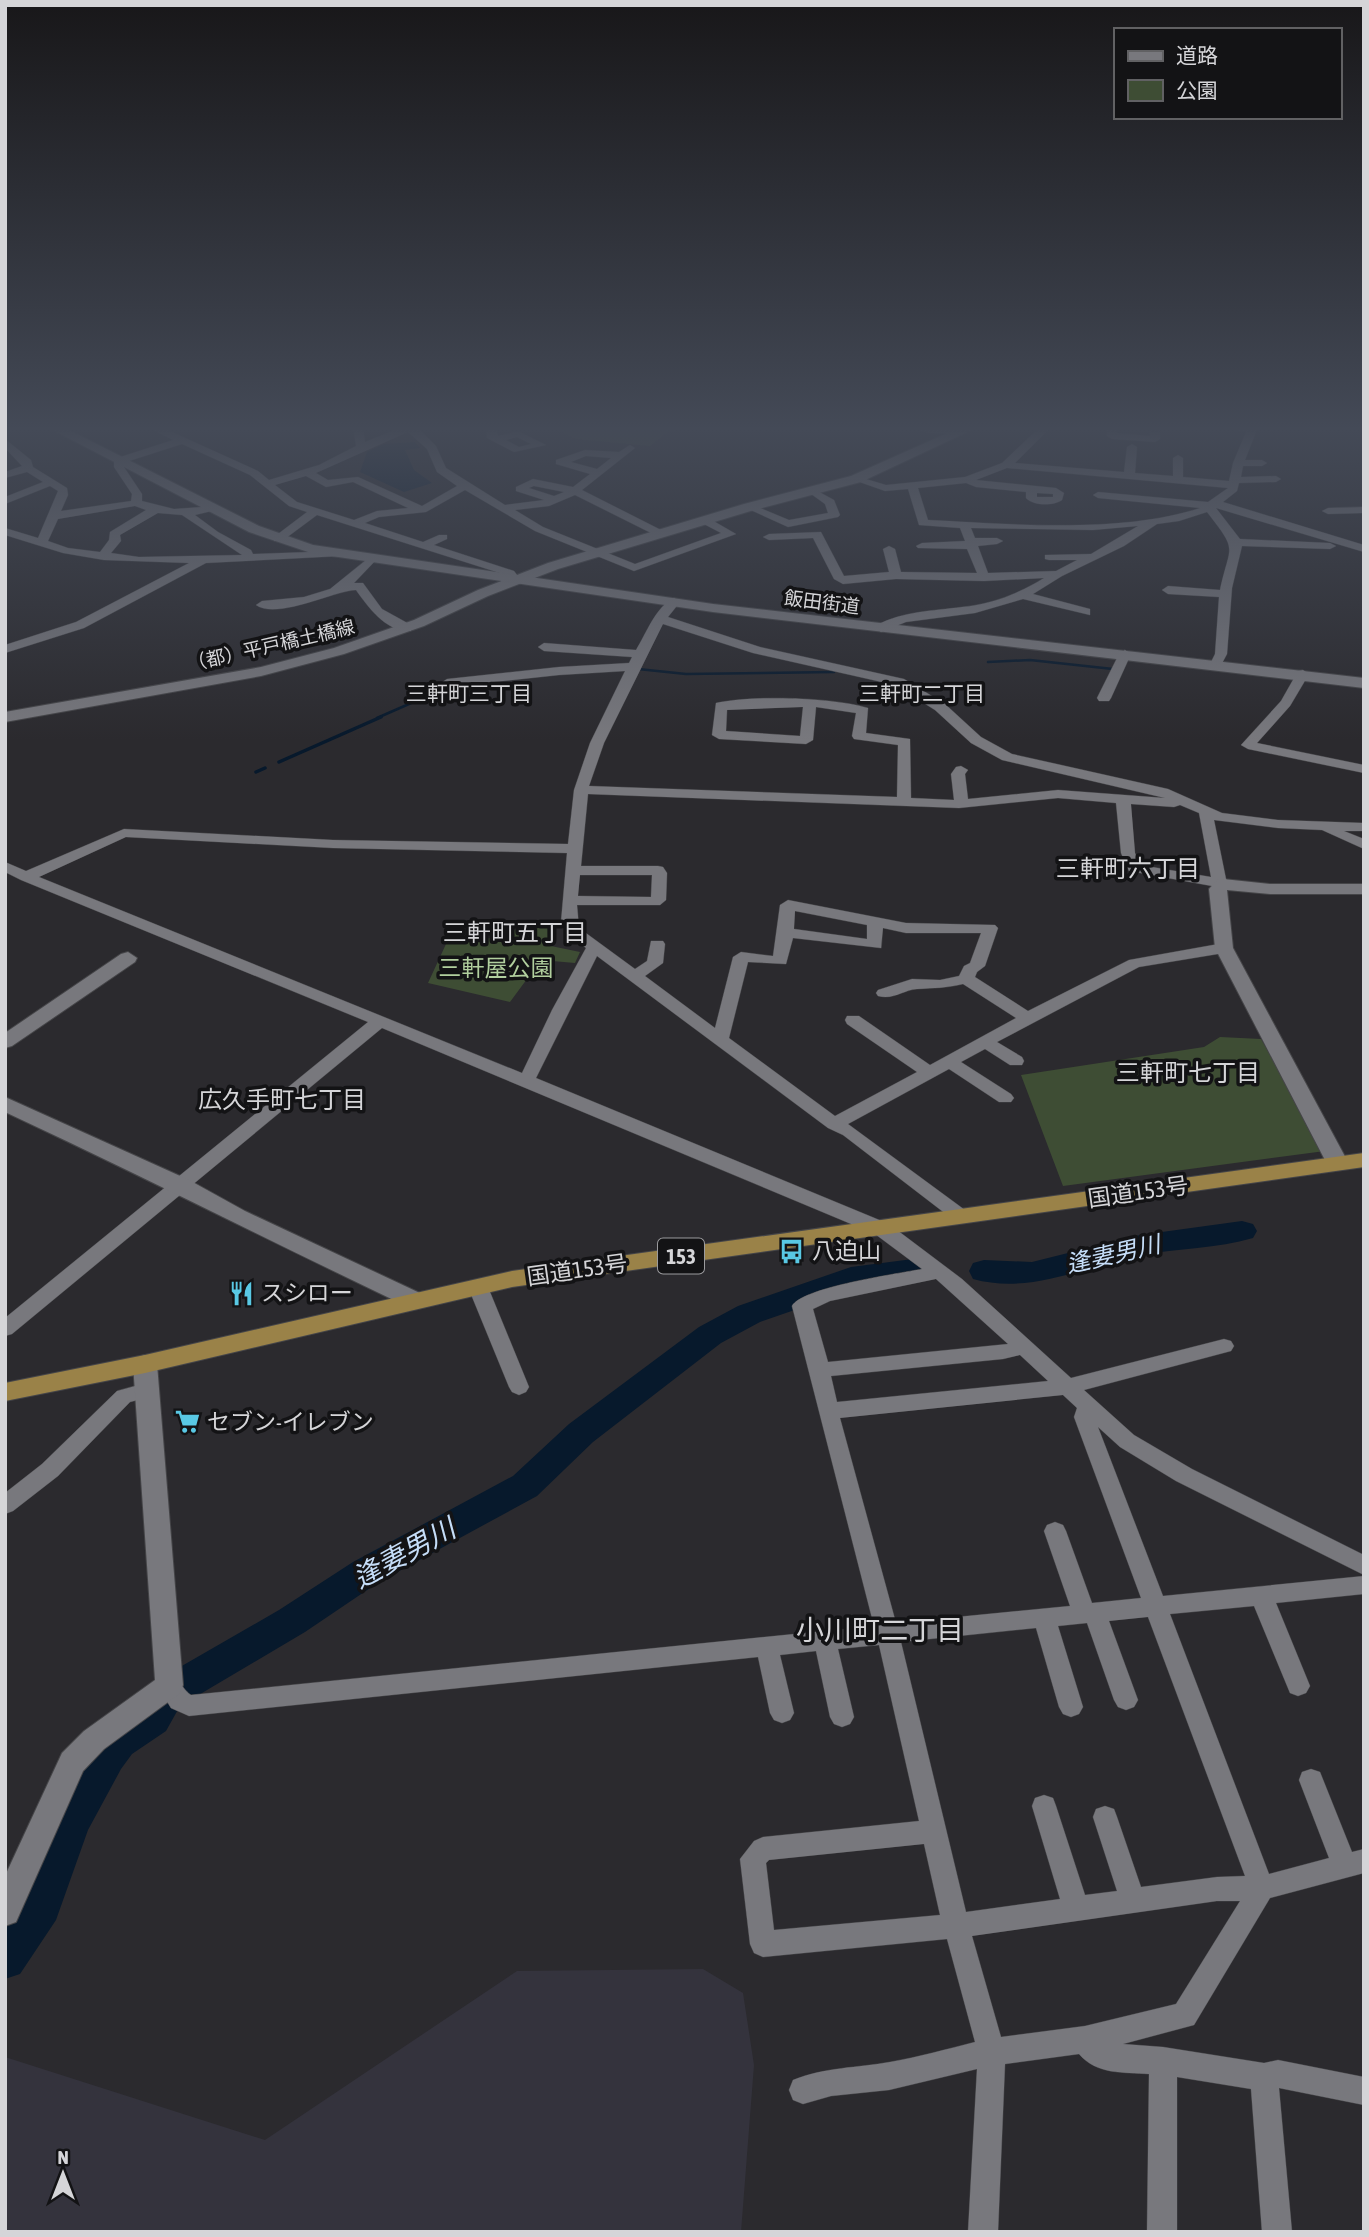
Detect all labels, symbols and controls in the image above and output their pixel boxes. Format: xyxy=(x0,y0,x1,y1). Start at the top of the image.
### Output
legend xyxy=(1114,28,1341,119)
text: 道路 xyxy=(1176,43,1218,67)
text: 公園 xyxy=(1176,78,1218,102)
street label: 飯田街道 xyxy=(783,586,861,618)
street label: （都）平戸橋土橋線 xyxy=(185,615,357,675)
district label: 三軒町三丁目 xyxy=(406,681,532,705)
district label: 三軒町二丁目 xyxy=(859,681,985,705)
district label: 三軒町六丁目 xyxy=(1056,855,1200,882)
district label: 三軒町五丁目 xyxy=(443,919,587,946)
park label: 三軒屋公園 xyxy=(439,955,554,981)
district label: 三軒町七丁目 xyxy=(1116,1059,1260,1086)
district label: 広久手町七丁目 xyxy=(198,1086,366,1113)
street label: 国道153号 xyxy=(1086,1172,1190,1212)
water label: 逢妻男川 xyxy=(1063,1229,1166,1278)
bus stop icon: 八迫山 xyxy=(778,1237,806,1265)
road number: 153 xyxy=(658,1238,704,1274)
place label: 八迫山 xyxy=(812,1238,881,1264)
street label: 国道153号 xyxy=(525,1250,629,1290)
restaurant icon: スシロー xyxy=(227,1279,255,1307)
place label: スシロー xyxy=(261,1280,353,1306)
supermarket icon: セブン-イレブン xyxy=(173,1408,201,1436)
place label: セブン-イレブン xyxy=(207,1409,374,1435)
water label: 逢妻男川 xyxy=(347,1510,463,1594)
district label: 小川町二丁目 xyxy=(796,1614,964,1646)
north arrow xyxy=(28,2139,98,2209)
text: N xyxy=(57,2146,69,2168)

